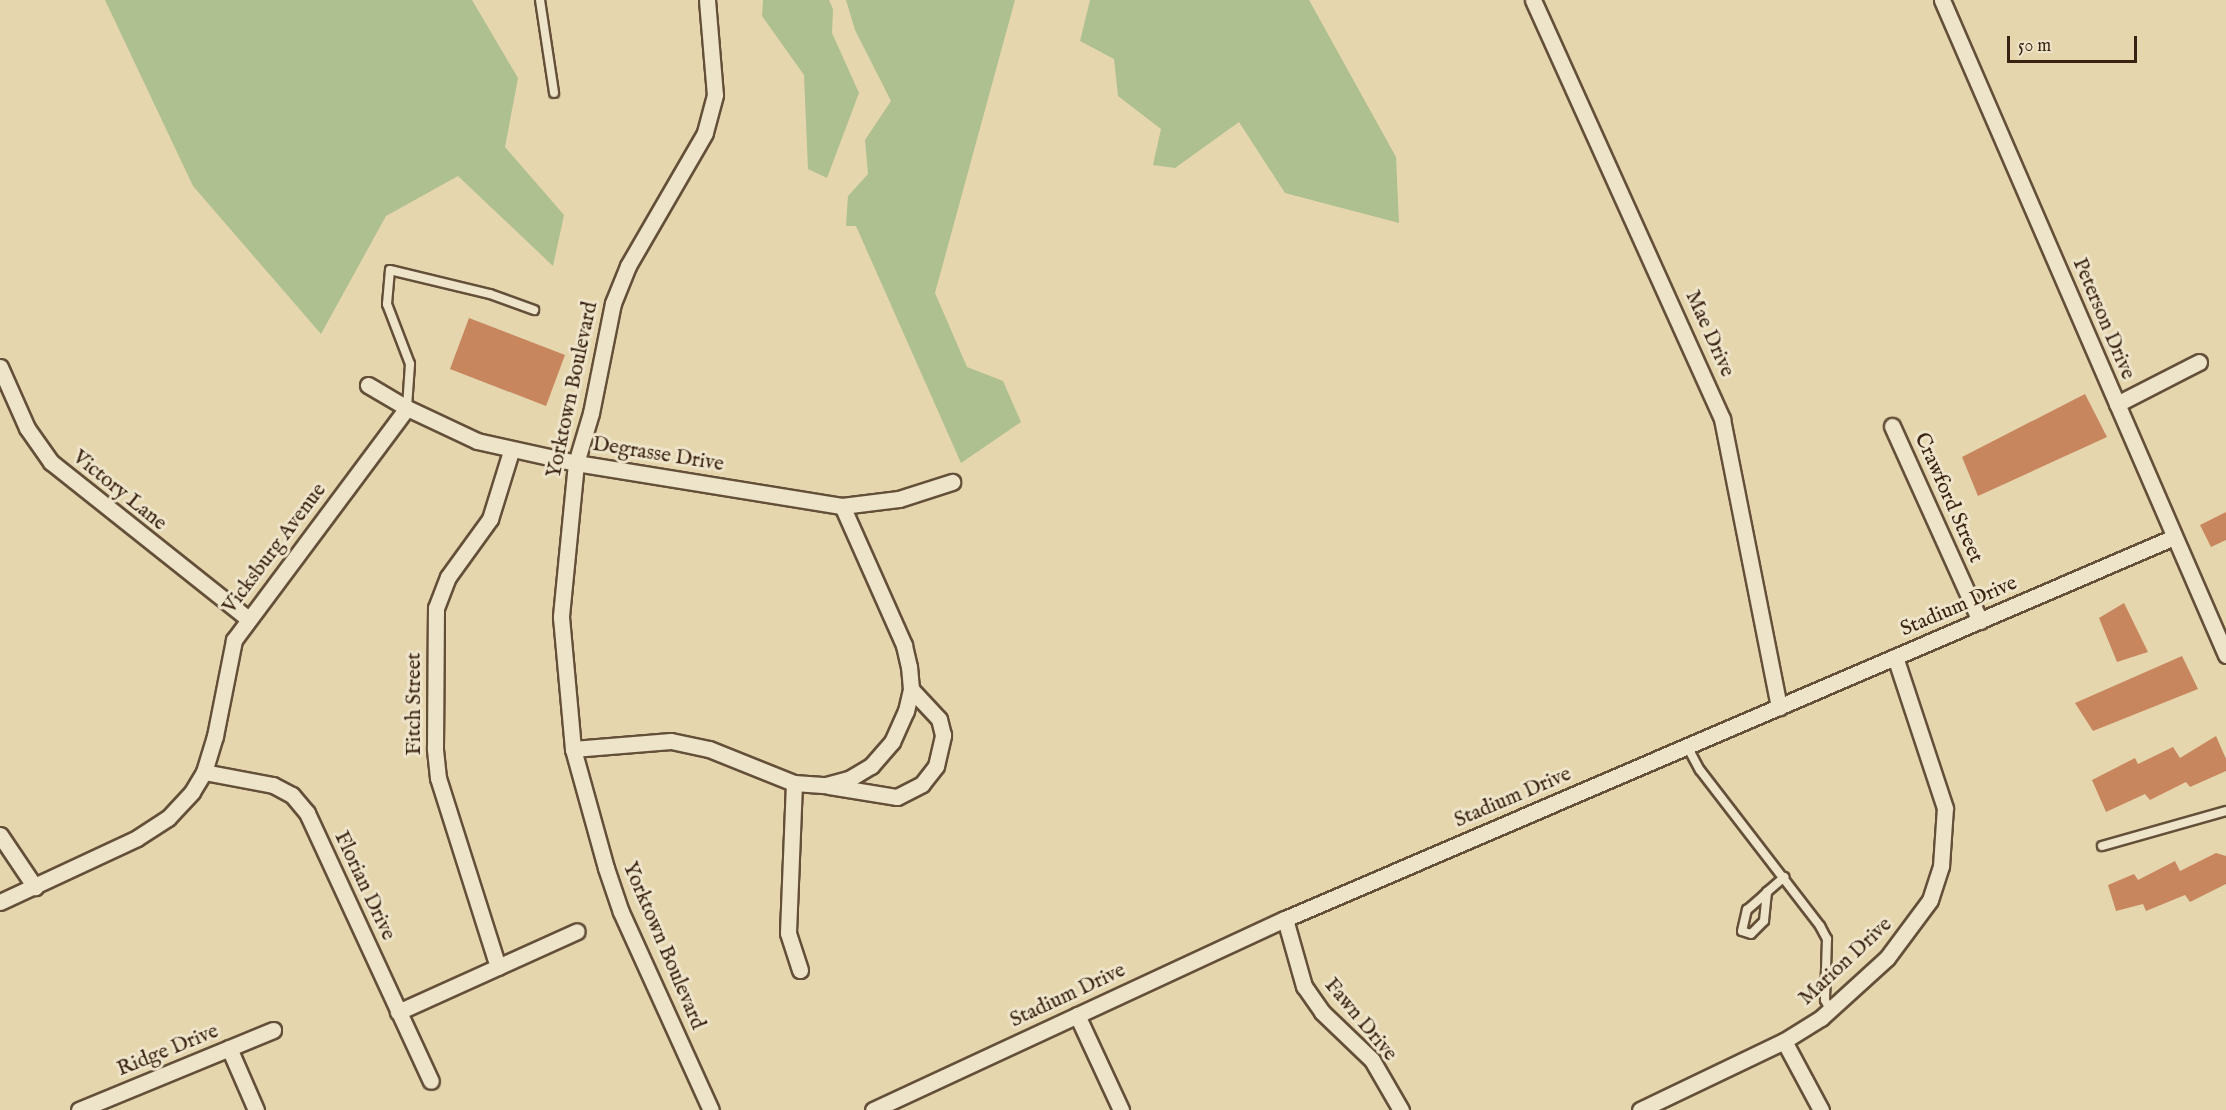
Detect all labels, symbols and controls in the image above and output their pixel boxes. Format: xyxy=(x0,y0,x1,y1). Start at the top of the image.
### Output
scale bar xyxy=(2010,24,2140,62)
text: 50 m xyxy=(2018,35,2051,58)
street label: Peterson Drive xyxy=(2066,255,2140,383)
street label: Mae Drive xyxy=(1679,287,1739,381)
street label: Yorktown Boulevard xyxy=(542,300,604,480)
street label: Crawford Street xyxy=(1908,429,1988,567)
street label: Degrasse Drive xyxy=(591,432,725,478)
street label: Victory Lane xyxy=(67,445,171,537)
street label: Vicksburg Avenue xyxy=(218,479,332,619)
street label: Stadium Drive xyxy=(1897,571,2021,643)
street label: Fitch Street xyxy=(402,652,428,756)
street label: Stadium Drive xyxy=(1451,762,1575,834)
street label: Florian Drive xyxy=(328,828,400,944)
street label: Yorktown Boulevard xyxy=(616,858,710,1034)
street label: Marion Drive xyxy=(1794,913,1898,1011)
street label: Stadium Drive xyxy=(1006,958,1130,1034)
street label: Fawn Drive xyxy=(1318,973,1402,1067)
street label: Ridge Drive xyxy=(114,1019,222,1083)

